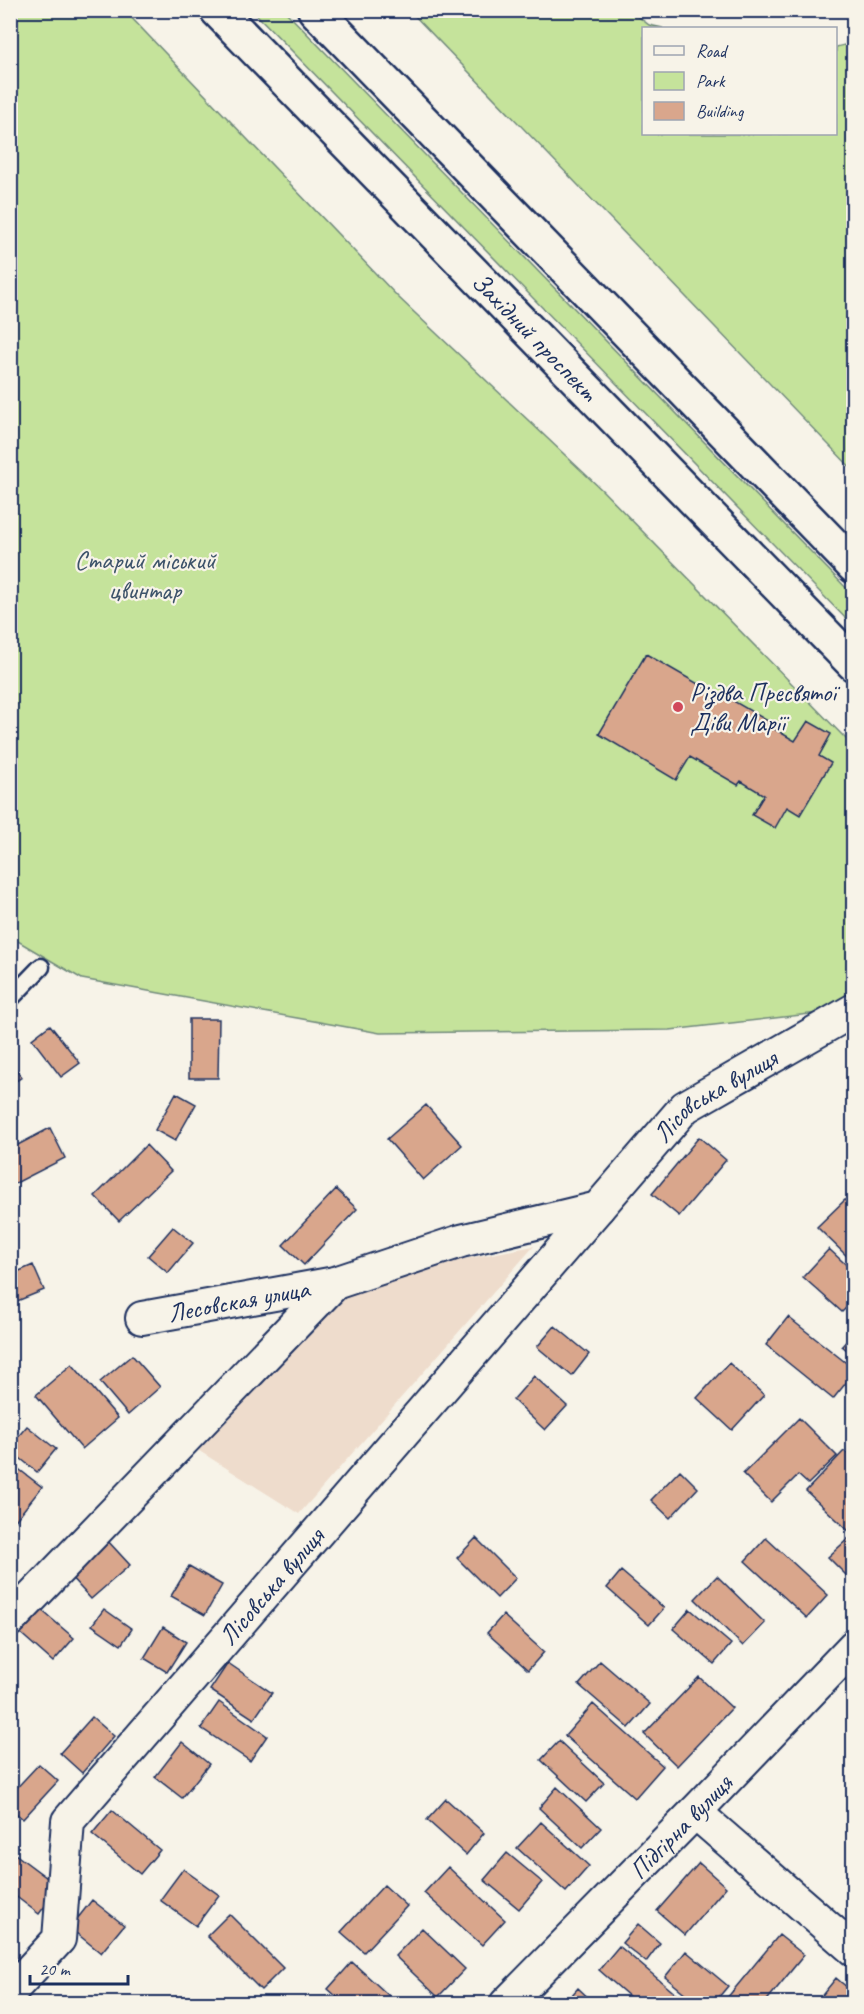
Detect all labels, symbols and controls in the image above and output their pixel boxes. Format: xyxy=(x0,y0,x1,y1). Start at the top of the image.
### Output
legend xyxy=(642,27,837,135)
text: Road xyxy=(696,40,729,62)
text: Park xyxy=(696,70,726,92)
text: Building xyxy=(696,100,745,122)
street label: Західний проспект xyxy=(465,265,606,409)
park label: Старий міський цвинтар xyxy=(74,544,218,607)
place label: Різдва Пресвятої Діви Марії xyxy=(690,676,841,739)
marker: Різдва Пресвятої Діви Марії xyxy=(671,700,685,714)
street label: Лісовська вулиця xyxy=(645,1040,784,1149)
street label: Лесовская улица xyxy=(165,1271,313,1330)
street label: Лісовська вулиця xyxy=(211,1519,332,1652)
street label: Підгірна вулиця xyxy=(622,1766,740,1886)
scale bar xyxy=(30,1948,128,1986)
text: 20 m xyxy=(39,1958,72,1980)

